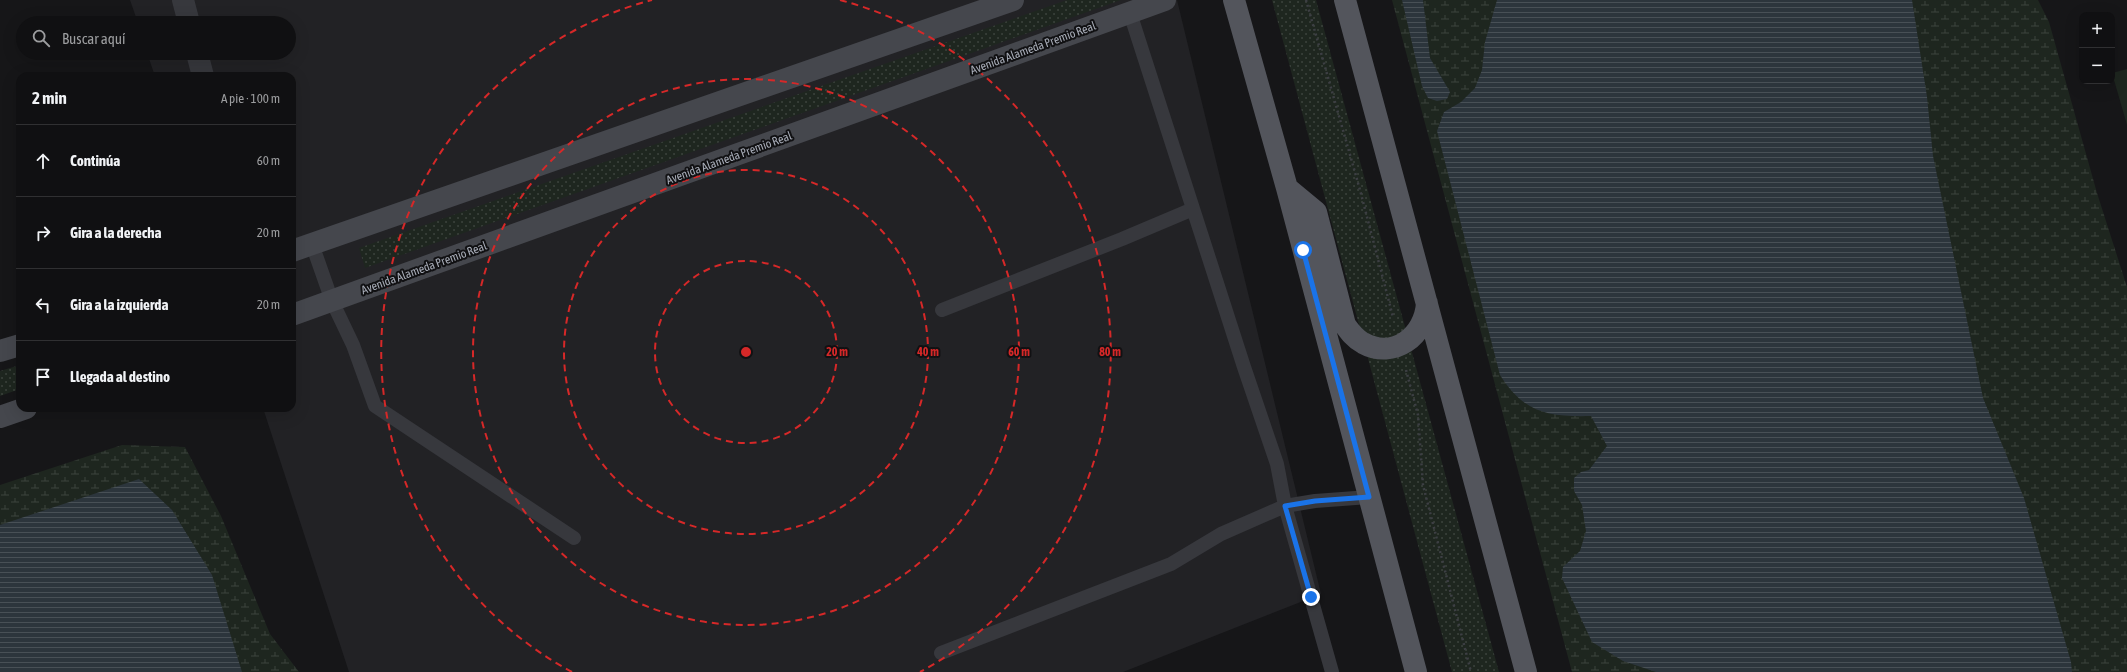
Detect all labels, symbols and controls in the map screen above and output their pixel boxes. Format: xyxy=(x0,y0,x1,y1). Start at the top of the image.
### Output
map controls xyxy=(2079,12,2115,84)
button: + xyxy=(2079,12,2115,48)
search box xyxy=(16,16,296,60)
street label: Avenida Alameda Premio Real xyxy=(968,18,1099,77)
icon: search xyxy=(30,27,52,49)
text: Buscar aquí xyxy=(62,30,125,47)
button: − xyxy=(2079,48,2115,84)
text: 2 min xyxy=(32,88,67,108)
text: A pie · 100 m xyxy=(221,91,280,106)
street label: Avenida Alameda Premio Real xyxy=(664,128,795,187)
icon: ahead xyxy=(32,150,54,172)
text: Continúa xyxy=(70,152,120,169)
text: 60 m xyxy=(257,153,280,168)
icon: right xyxy=(32,222,54,244)
text: Gira a la derecha xyxy=(70,224,161,241)
text: 20 m xyxy=(257,225,280,240)
street label: Avenida Alameda Premio Real xyxy=(359,238,490,297)
route start xyxy=(1294,241,1312,259)
icon: left xyxy=(32,294,54,316)
text: Gira a la izquierda xyxy=(70,296,168,313)
text: 20 m xyxy=(257,297,280,312)
centre of rings xyxy=(739,345,753,359)
text: 20 m xyxy=(826,345,848,359)
text: 40 m xyxy=(916,345,939,359)
text: 60 m xyxy=(1008,345,1030,359)
text: 80 m xyxy=(1099,345,1121,359)
icon: arrive xyxy=(32,366,54,388)
text: Llegada al destino xyxy=(70,368,170,385)
route end xyxy=(1302,588,1320,606)

